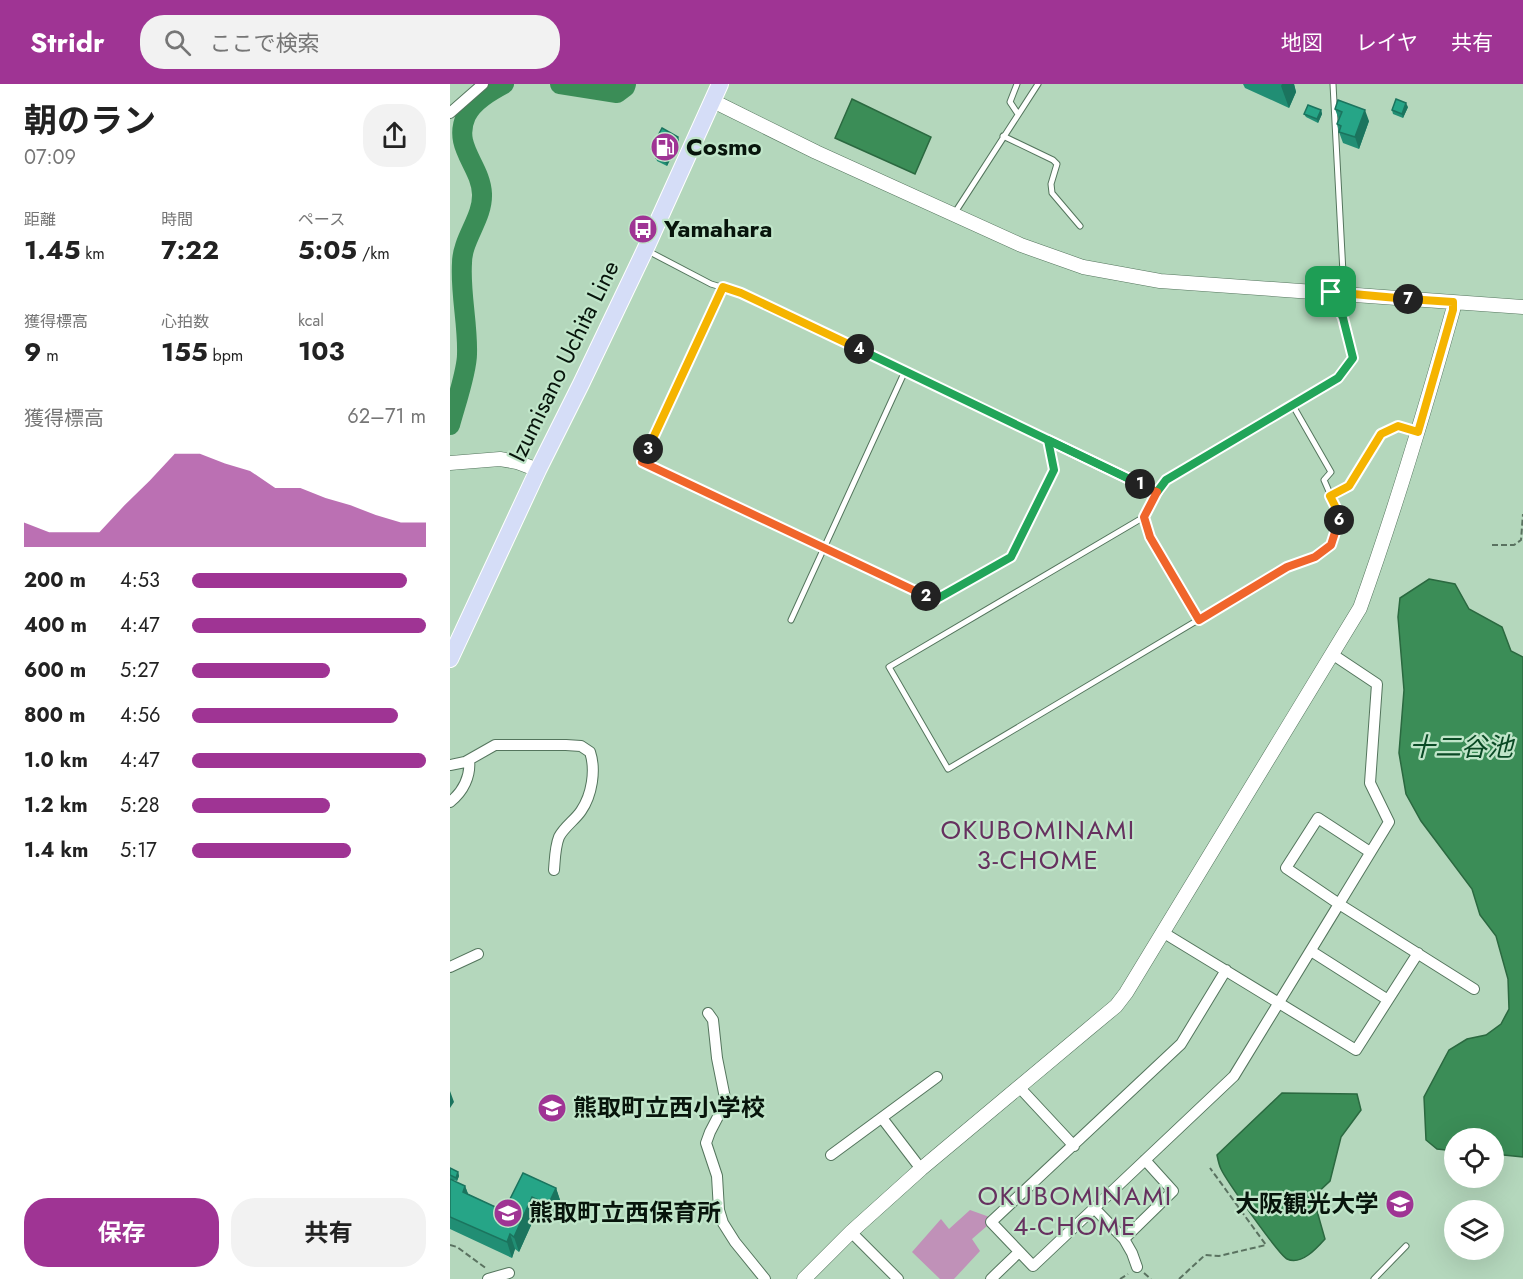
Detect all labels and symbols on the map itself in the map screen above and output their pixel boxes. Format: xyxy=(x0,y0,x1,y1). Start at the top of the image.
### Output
place label: Cosmo xyxy=(686,129,762,164)
fuel station icon: Cosmo xyxy=(649,131,681,163)
place label: Yamahara xyxy=(663,211,772,246)
bus stop icon: Yamahara xyxy=(627,213,659,245)
street label: Izumisano Uchita Line xyxy=(500,254,628,467)
pin xyxy=(1305,266,1356,317)
pin: 7 xyxy=(1393,284,1423,314)
pin: 4 xyxy=(844,334,874,364)
pin: 3 xyxy=(633,434,663,464)
pin: 1 xyxy=(1125,469,1155,499)
pin: 6 xyxy=(1324,505,1354,535)
pin: 2 xyxy=(911,581,941,611)
water label: 十二谷池 xyxy=(1409,728,1516,766)
district label: OKUBOMINAMI 3-CHOME xyxy=(940,811,1136,879)
place label: 熊取町立西小学校 xyxy=(573,1090,765,1125)
school or university icon: 熊取町立西小学校 xyxy=(536,1092,568,1124)
district label: OKUBOMINAMI 4-CHOME xyxy=(977,1177,1173,1245)
place label: 大阪観光大学 xyxy=(1235,1186,1379,1221)
school or university icon: 大阪観光大学 xyxy=(1384,1188,1416,1220)
place label: 熊取町立西保育所 xyxy=(529,1195,721,1230)
school or university icon: 熊取町立西保育所 xyxy=(492,1197,524,1229)

